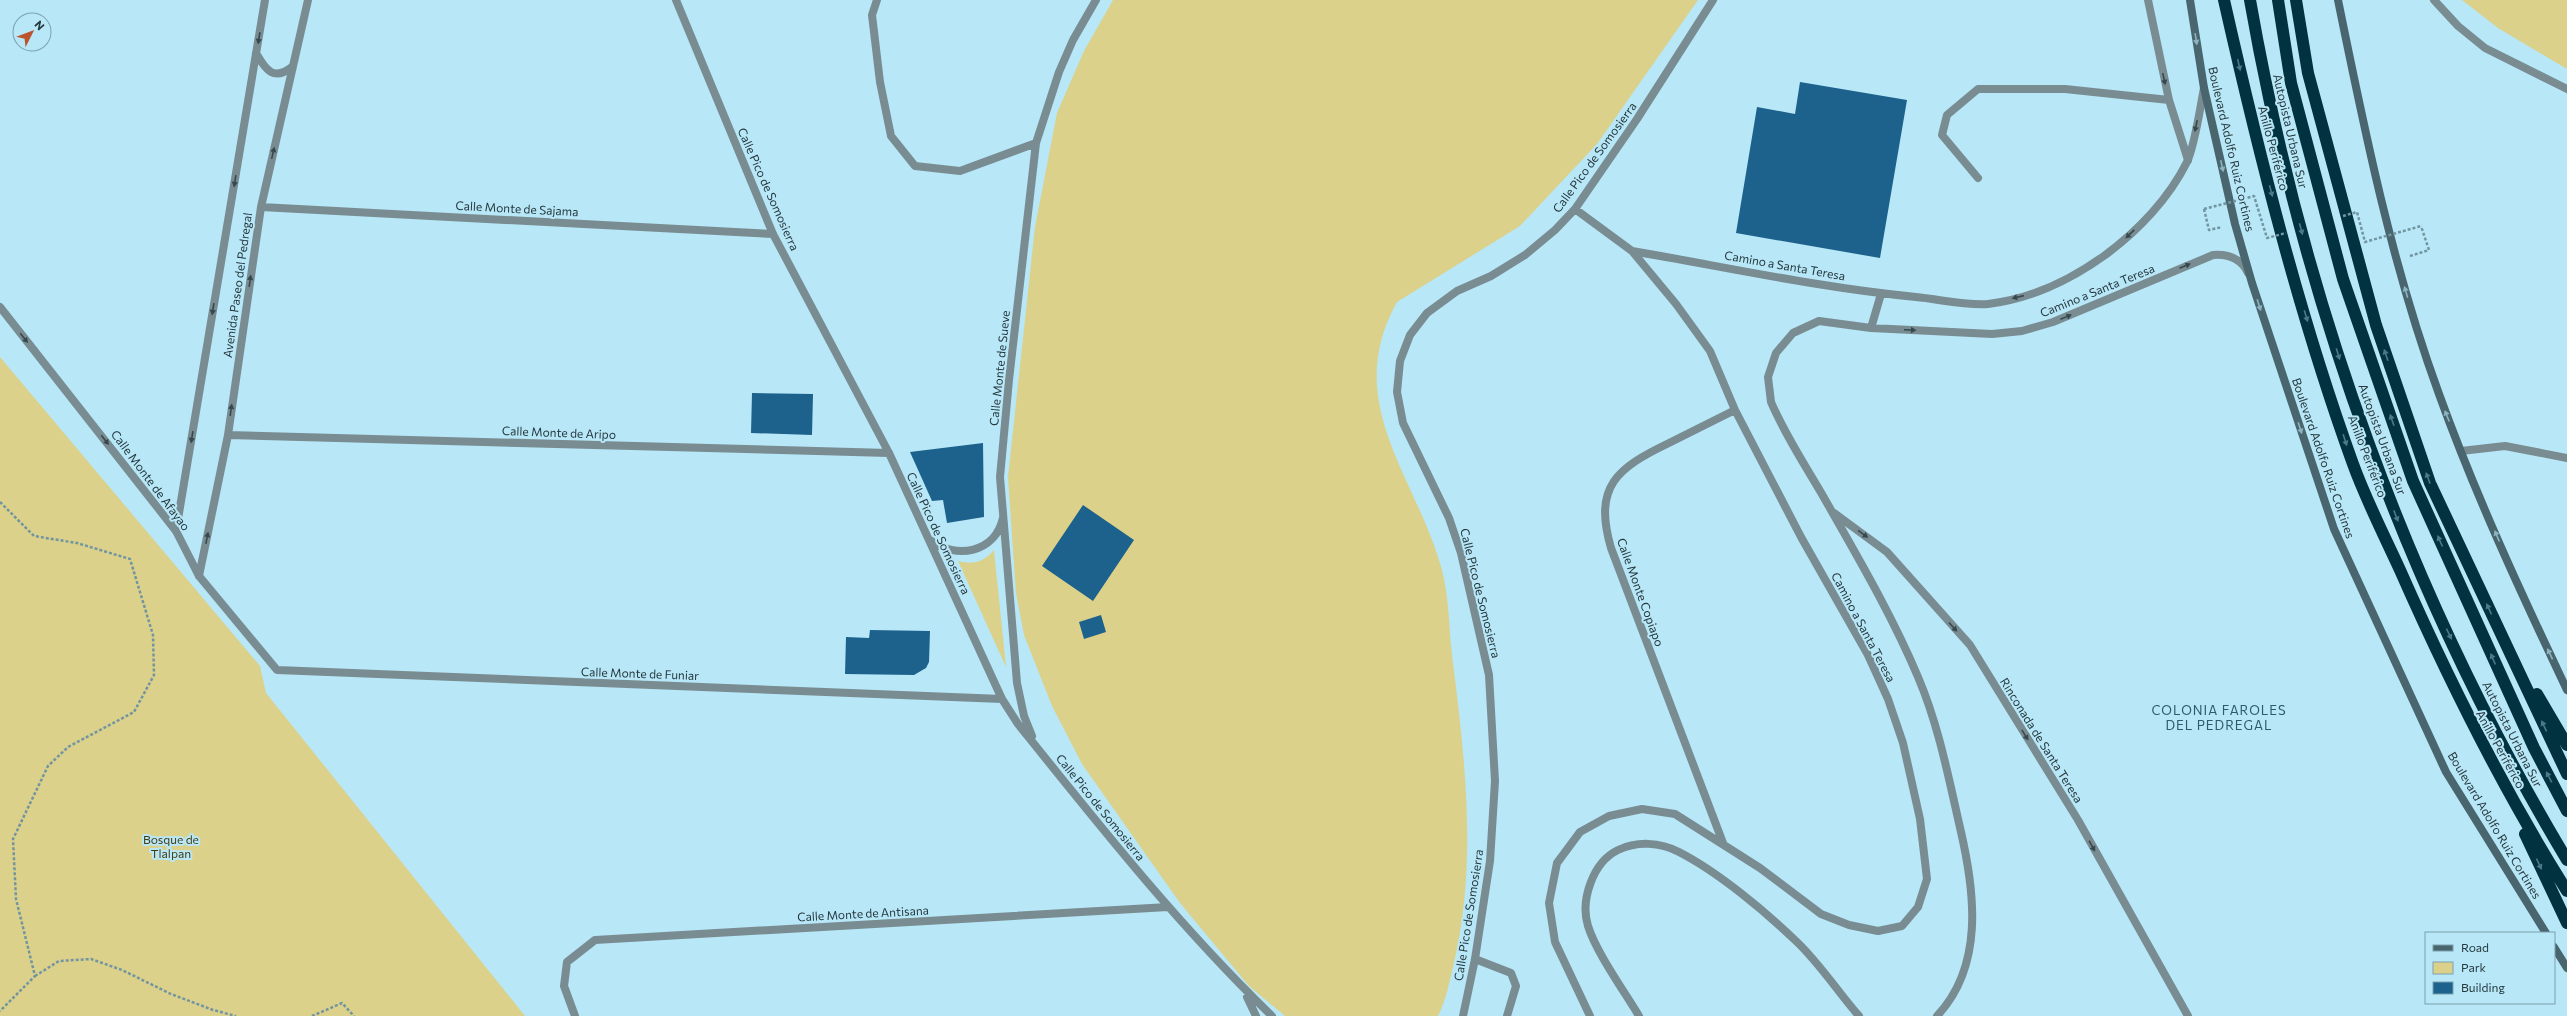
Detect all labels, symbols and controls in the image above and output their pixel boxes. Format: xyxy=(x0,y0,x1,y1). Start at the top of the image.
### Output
north arrow xyxy=(12,12,52,52)
text: N xyxy=(32,18,47,32)
one-way arrow xyxy=(255,32,261,45)
one-way arrow xyxy=(2193,32,2199,45)
one-way arrow xyxy=(2236,59,2242,72)
street label: Boulevard Adolfo Ruiz Cortines xyxy=(2206,65,2258,233)
street label: Autopista Urbana Sur xyxy=(2271,72,2311,190)
one-way arrow xyxy=(2162,73,2168,85)
street label: Calle Pico de Somosierra xyxy=(1549,99,1639,215)
street label: Anillo Periférico xyxy=(2256,104,2292,192)
one-way arrow xyxy=(2192,119,2198,132)
street label: Calle Pico de Somosierra xyxy=(736,125,802,253)
one-way arrow xyxy=(270,147,276,160)
one-way arrow xyxy=(2219,160,2225,172)
one-way arrow xyxy=(232,174,238,187)
one-way arrow xyxy=(2268,185,2274,197)
street label: Calle Monte de Sajama xyxy=(455,198,579,218)
street label: Avenida Paseo del Pedregal xyxy=(220,211,254,359)
one-way arrow xyxy=(2298,223,2304,236)
one-way arrow xyxy=(2125,229,2135,239)
street label: Camino a Santa Teresa xyxy=(1724,247,1846,283)
street label: Camino a Santa Teresa xyxy=(2038,261,2156,319)
one-way arrow xyxy=(2180,263,2192,269)
one-way arrow xyxy=(247,275,253,287)
one-way arrow xyxy=(2403,286,2409,298)
one-way arrow xyxy=(2012,295,2024,301)
one-way arrow xyxy=(2257,299,2263,311)
one-way arrow xyxy=(210,303,216,315)
street label: Calle Monte de Sueve xyxy=(986,310,1012,426)
one-way arrow xyxy=(2303,311,2309,323)
one-way arrow xyxy=(2060,314,2071,320)
one-way arrow xyxy=(1904,327,1917,333)
one-way arrow xyxy=(20,332,29,343)
one-way arrow xyxy=(2336,348,2342,360)
one-way arrow xyxy=(2383,349,2389,361)
street label: Boulevard Adolfo Ruiz Cortines xyxy=(2290,376,2358,540)
street label: Autopista Urbana Sur xyxy=(2356,382,2410,497)
one-way arrow xyxy=(228,404,234,416)
one-way arrow xyxy=(2444,409,2450,421)
street label: Anillo Periférico xyxy=(2346,413,2390,499)
one-way arrow xyxy=(2388,414,2394,426)
street label: Calle Monte de Aripo xyxy=(502,423,616,441)
one-way arrow xyxy=(2297,423,2303,435)
street label: Calle Monte de Afayao xyxy=(109,427,193,533)
one-way arrow xyxy=(189,431,195,443)
one-way arrow xyxy=(100,434,109,445)
one-way arrow xyxy=(2343,435,2349,447)
street label: Calle Pico de Somosierra xyxy=(905,470,973,596)
one-way arrow xyxy=(2425,472,2431,484)
one-way arrow xyxy=(2394,510,2400,522)
street label: Calle Pico de Somosierra xyxy=(1458,527,1504,659)
one-way arrow xyxy=(2494,529,2500,541)
one-way arrow xyxy=(1858,530,1868,538)
one-way arrow xyxy=(204,531,210,544)
one-way arrow xyxy=(2437,535,2443,547)
street label: Calle Monte Copiapo xyxy=(1615,536,1667,648)
street label: Camino a Santa Teresa xyxy=(1829,570,1899,684)
one-way arrow xyxy=(2485,602,2491,614)
one-way arrow xyxy=(1949,621,1958,632)
one-way arrow xyxy=(2446,629,2452,640)
one-way arrow xyxy=(2547,649,2553,660)
one-way arrow xyxy=(2490,654,2496,665)
street label: Calle Monte de Funiar xyxy=(581,664,700,682)
street label: Rinconada de Santa Teresa xyxy=(1998,675,2086,805)
street label: Autopista Urbana Sur xyxy=(2480,679,2546,789)
district label: COLONIA FAROLES DEL PEDREGAL xyxy=(2151,702,2287,733)
street label: Anillo Periférico xyxy=(2474,708,2528,790)
one-way arrow xyxy=(2541,720,2547,732)
one-way arrow xyxy=(2021,730,2029,740)
street label: Boulevard Adolfo Ruiz Cortines xyxy=(2445,749,2545,901)
street label: Calle Pico de Somosierra xyxy=(1054,751,1148,863)
one-way arrow xyxy=(2545,771,2552,783)
park label: Bosque de Tlalpan xyxy=(143,832,199,860)
one-way arrow xyxy=(2089,840,2096,852)
street label: Calle Pico de Somosierra xyxy=(1451,848,1485,982)
one-way arrow xyxy=(2536,859,2542,870)
street label: Calle Monte de Antisana xyxy=(797,903,929,923)
legend xyxy=(2425,932,2555,1004)
text: Road xyxy=(2461,940,2489,954)
text: Park xyxy=(2461,960,2487,974)
text: Building xyxy=(2461,980,2505,994)

